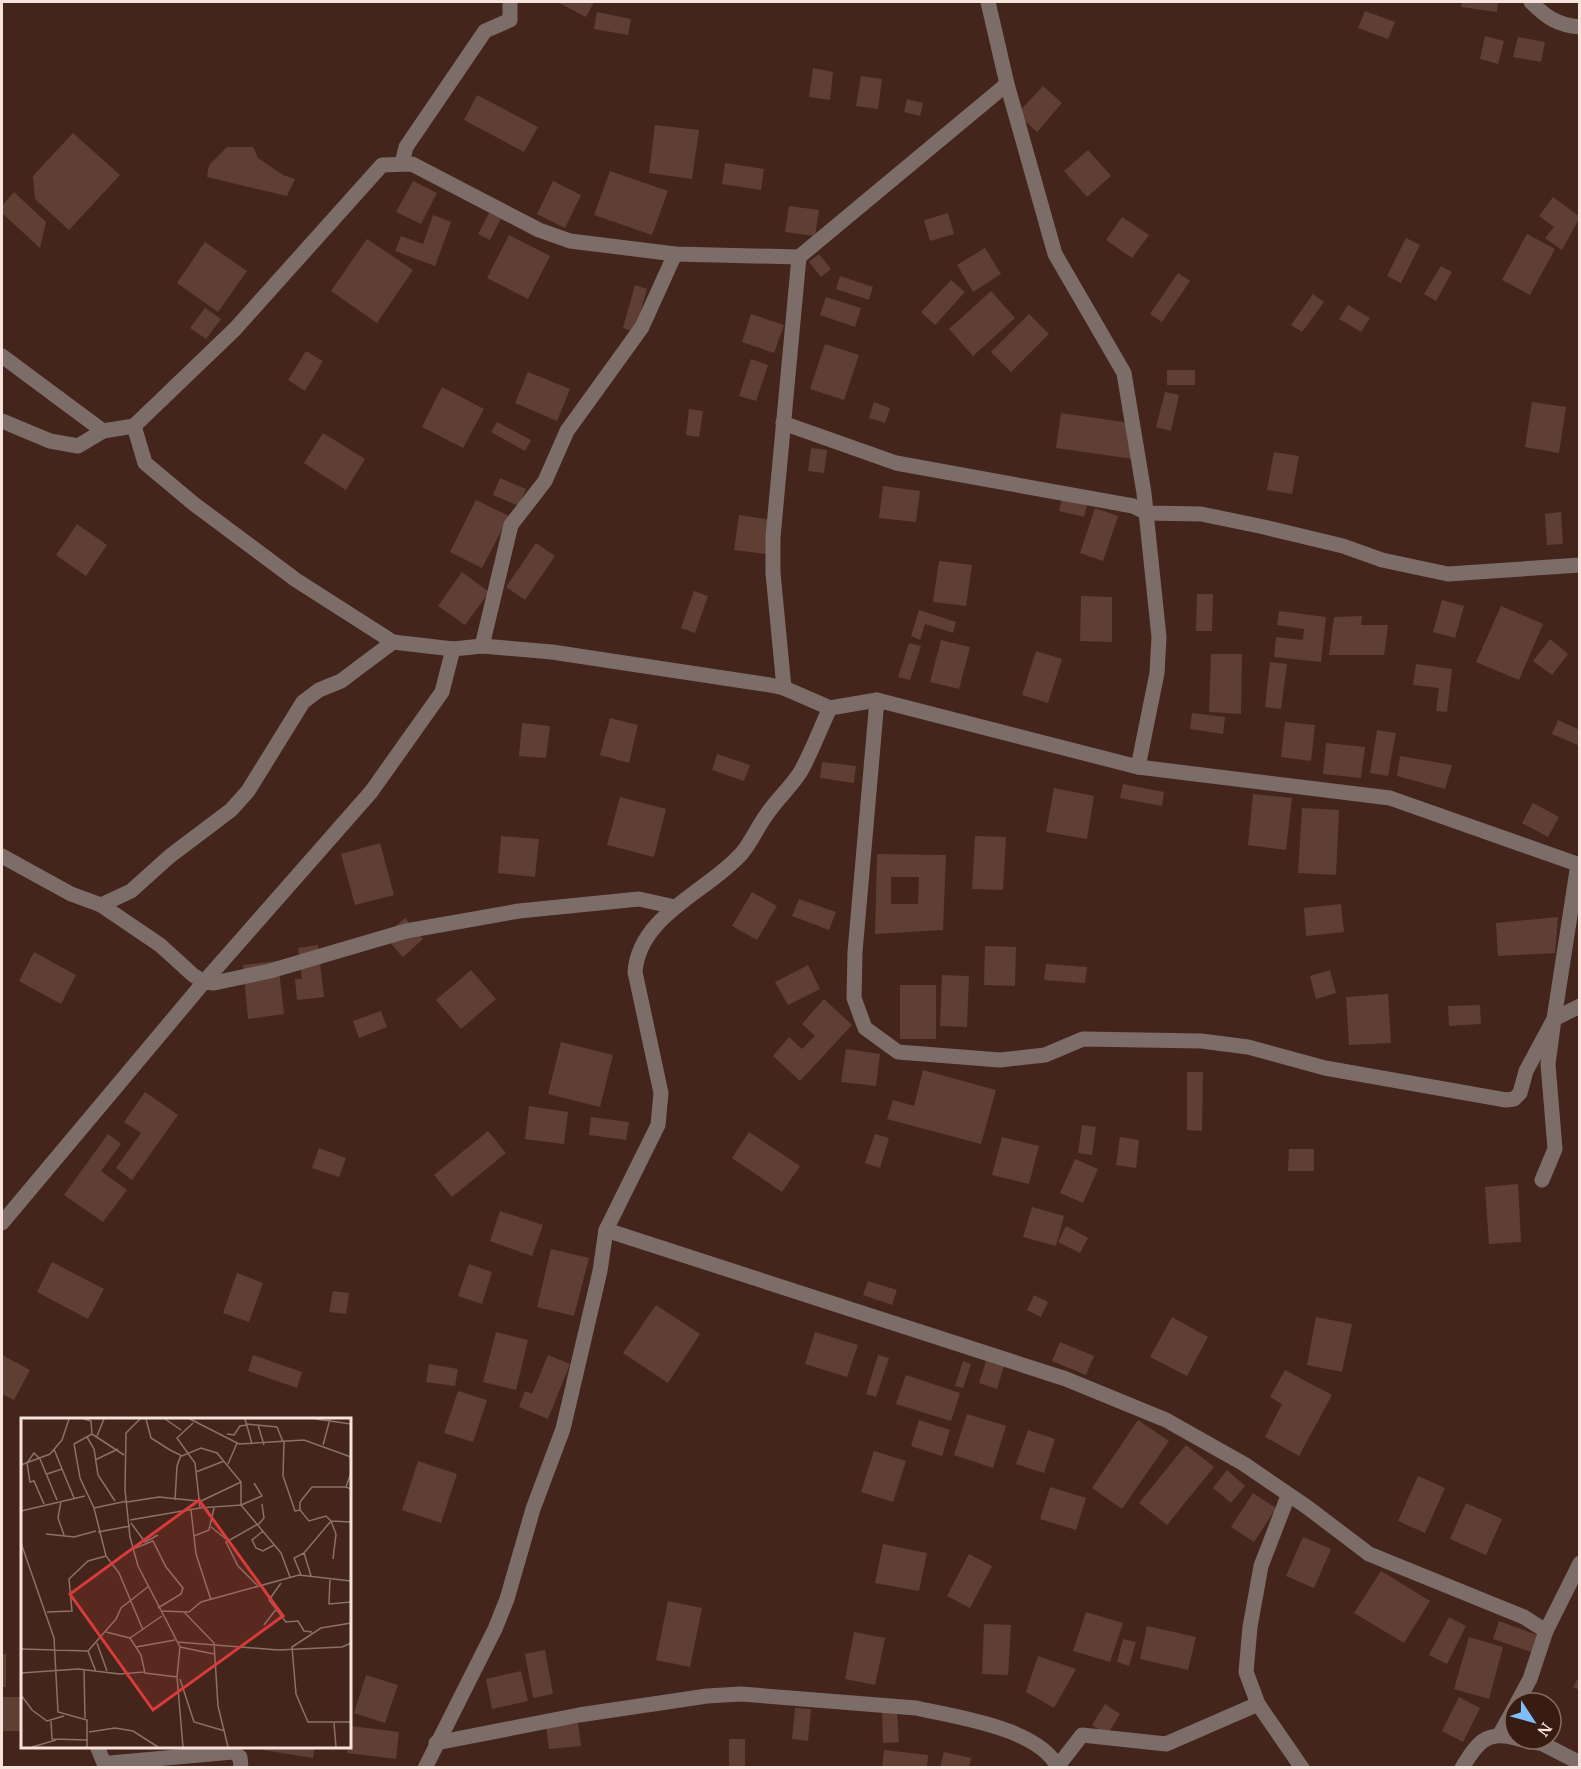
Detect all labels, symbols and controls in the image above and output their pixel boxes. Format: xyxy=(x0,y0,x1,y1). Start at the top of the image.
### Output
inset map xyxy=(21,1418,351,1748)
north arrow xyxy=(1503,1691,1563,1751)
text: N xyxy=(1533,1718,1558,1741)

